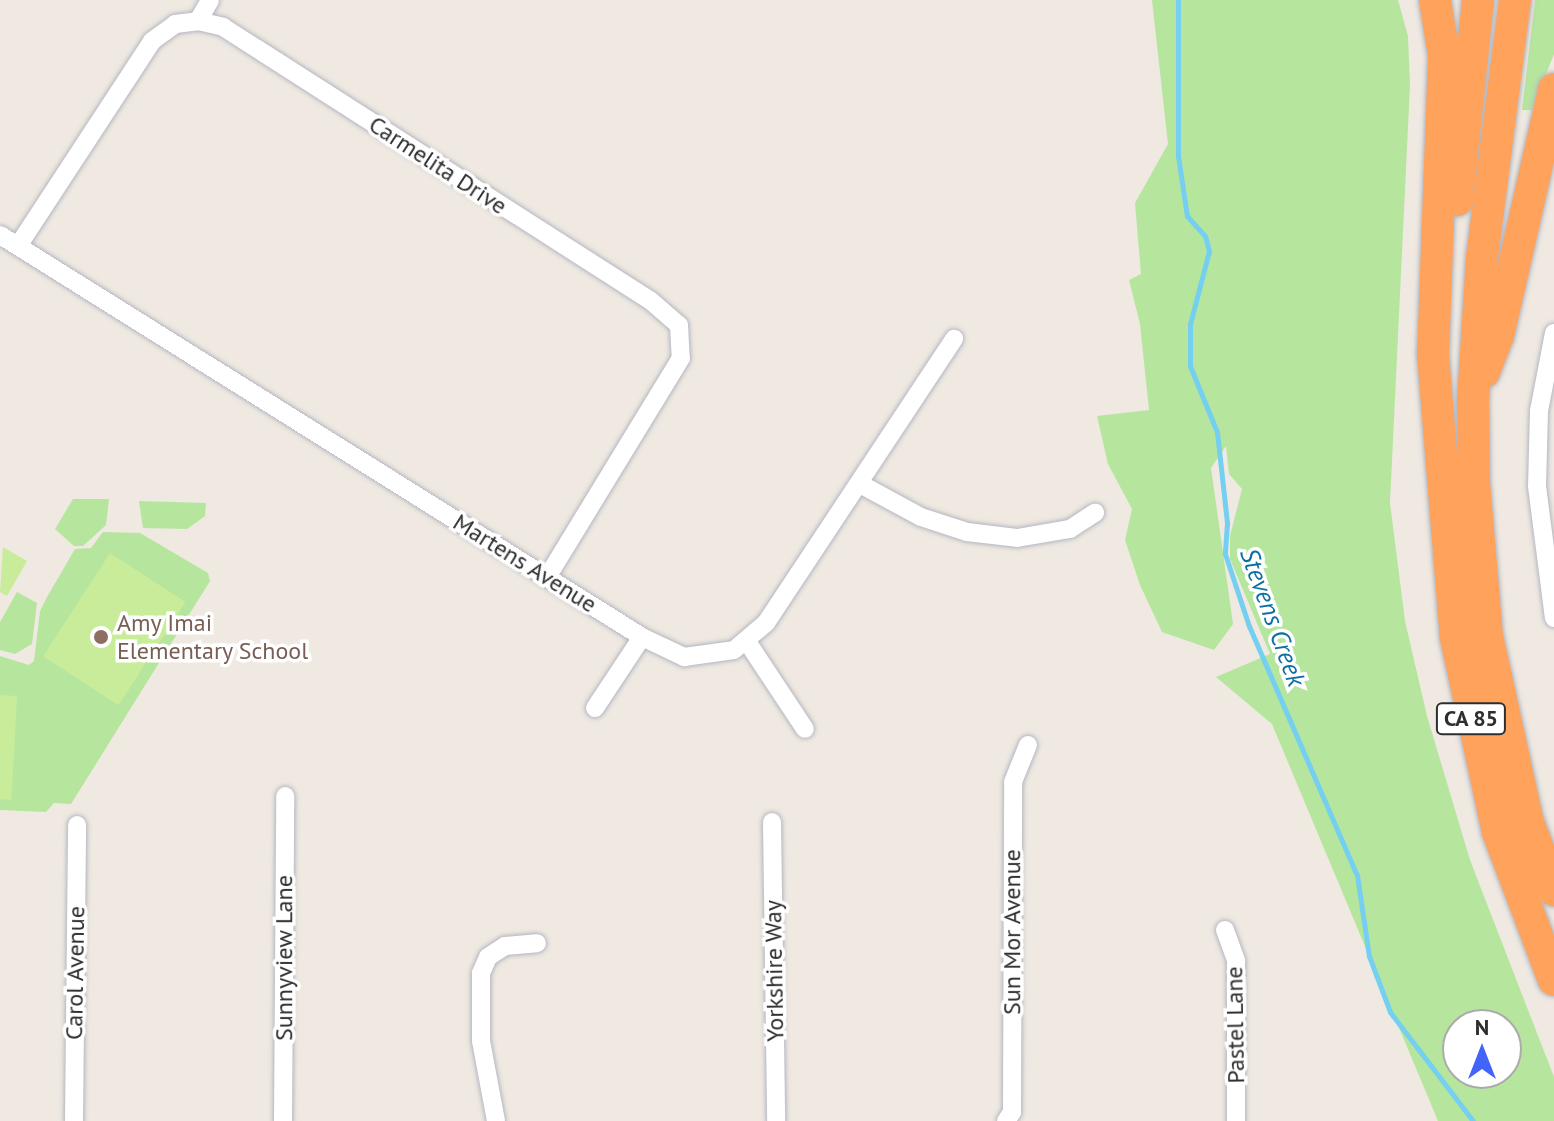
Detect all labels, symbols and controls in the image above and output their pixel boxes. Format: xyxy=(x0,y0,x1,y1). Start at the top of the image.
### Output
street label: Carmelita Drive xyxy=(364,110,512,220)
street label: Martens Avenue xyxy=(448,507,602,619)
water label: Stevens Creek xyxy=(1234,544,1312,690)
place label: Amy Imai Elementary School xyxy=(117,609,309,665)
marker: Amy Imai Elementary School xyxy=(92,628,110,646)
road number: CA 85 xyxy=(1435,701,1507,737)
street label: Sun Mor Avenue xyxy=(998,849,1026,1015)
street label: Sunnyview Lane xyxy=(270,875,298,1041)
street label: Yorkshire Way xyxy=(758,900,790,1042)
street label: Carol Avenue xyxy=(59,905,91,1041)
street label: Pastel Lane xyxy=(1220,966,1250,1084)
north arrow xyxy=(1442,1009,1522,1089)
text: N xyxy=(1475,1013,1489,1041)

